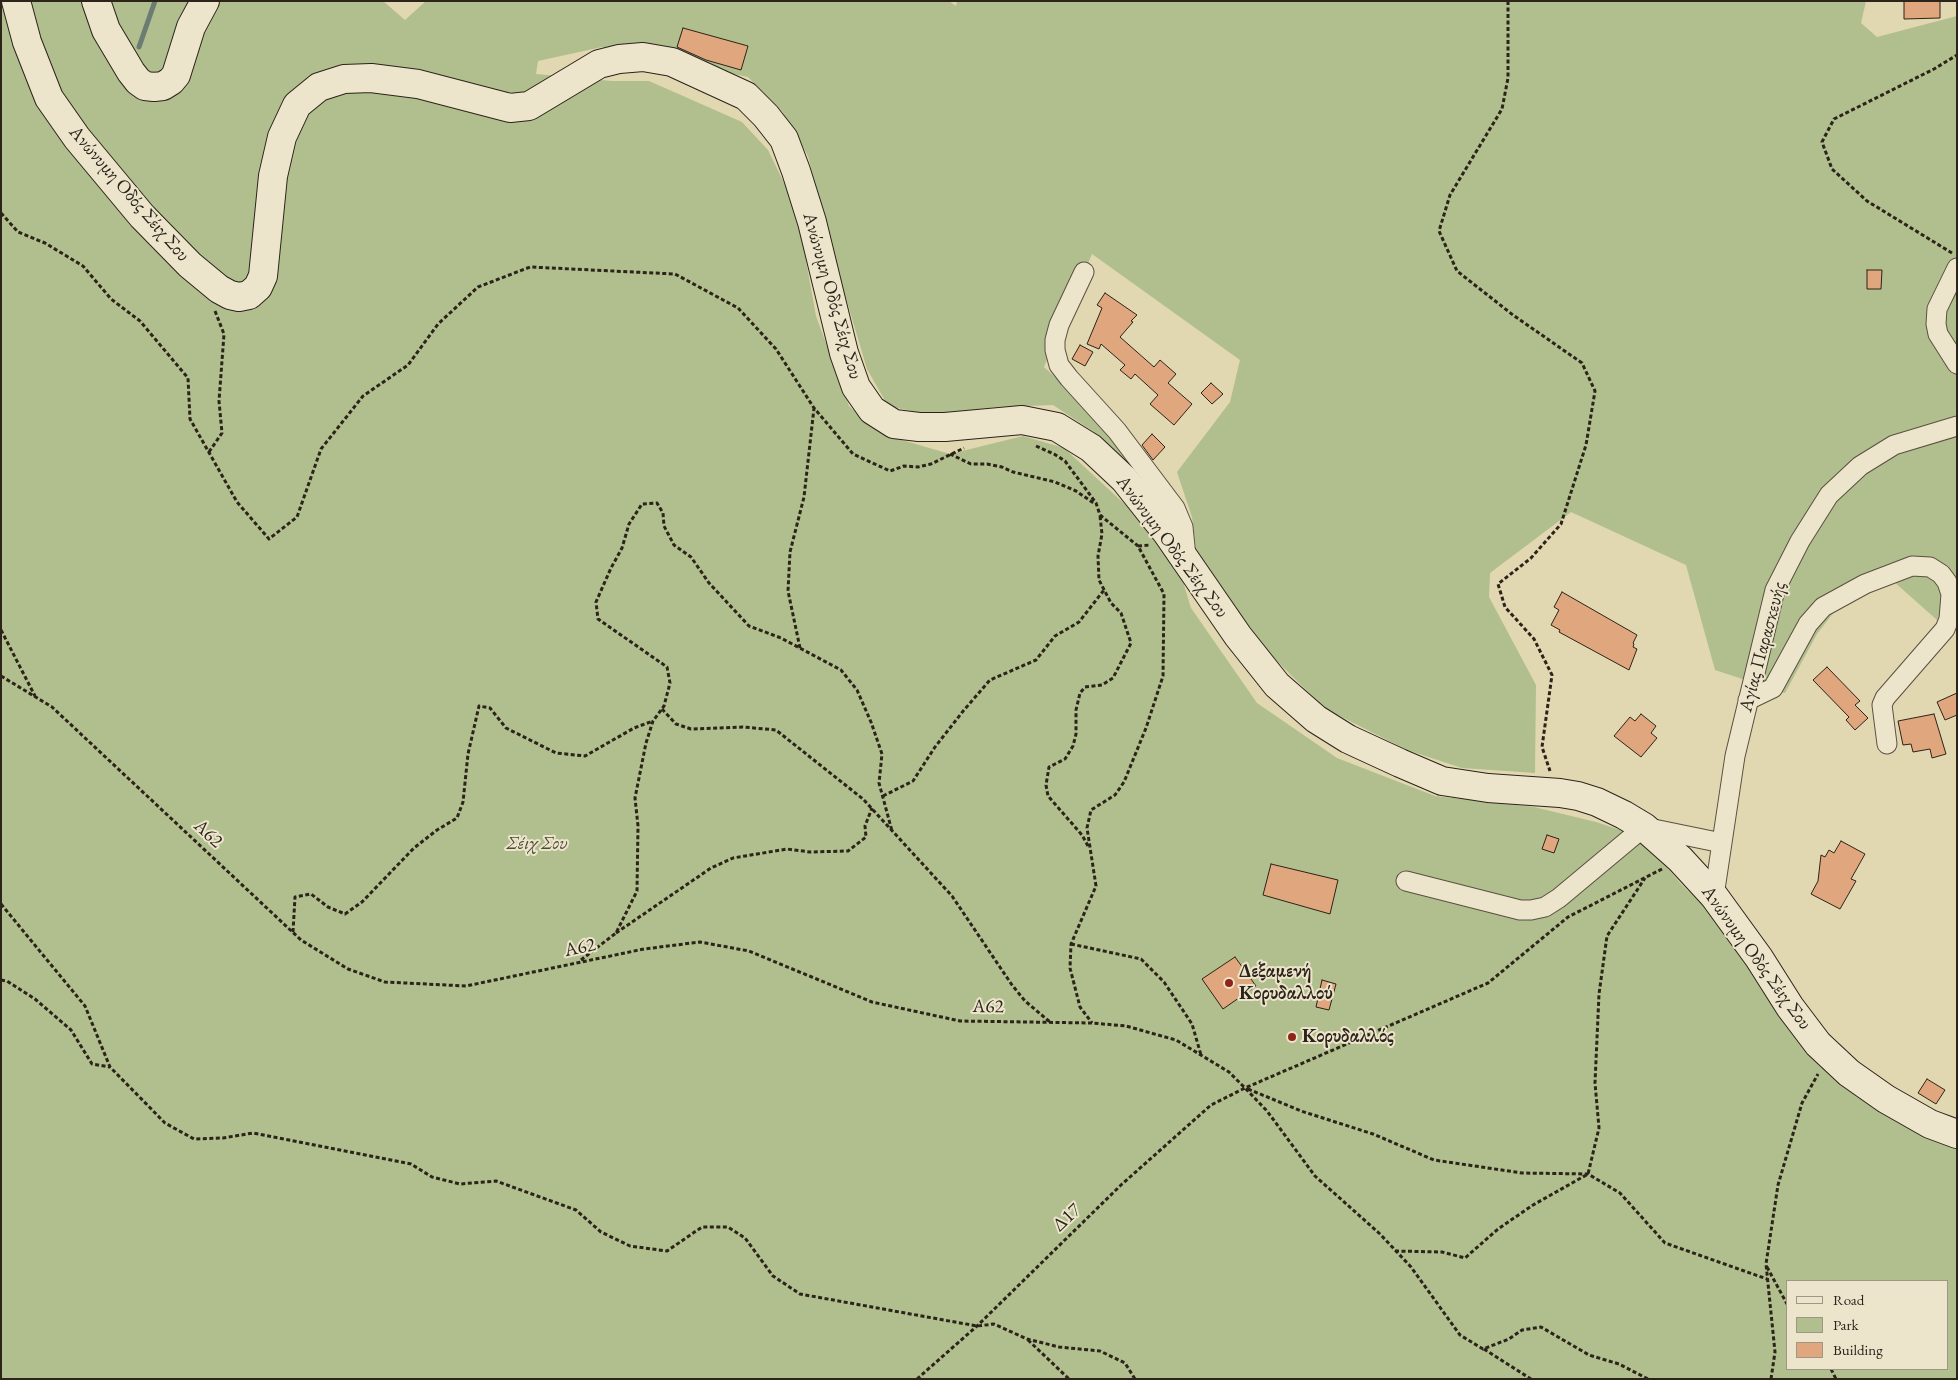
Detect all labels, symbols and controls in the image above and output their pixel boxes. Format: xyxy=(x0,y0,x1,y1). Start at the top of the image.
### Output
street label: Ανώνυμη Οδός Σέιχ Σου xyxy=(64,121,194,267)
street label: Ανώνυμη Οδός Σέιχ Σου xyxy=(797,210,867,382)
street label: Ανώνυμη Οδός Σέιχ Σου xyxy=(1111,471,1233,623)
street label: Αγίας Παρασκευής xyxy=(1735,580,1791,714)
street label: Α62 xyxy=(189,815,227,853)
park label: Σέιχ Σου xyxy=(507,833,567,855)
street label: Ανώνυμη Οδός Σέιχ Σου xyxy=(1696,882,1816,1034)
street label: Α62 xyxy=(562,934,598,962)
place label: Δεξαμενή Κορυδαλλού xyxy=(1239,961,1333,1005)
marker: Δεξαμενή Κορυδαλλού xyxy=(1223,977,1235,989)
street label: Α62 xyxy=(972,995,1004,1019)
place label: Κορυδαλλός xyxy=(1302,1026,1394,1048)
marker: Κορυδαλλός xyxy=(1286,1031,1298,1043)
street label: Δ17 xyxy=(1048,1199,1086,1237)
legend xyxy=(1786,1280,1948,1370)
text: Road xyxy=(1833,1290,1864,1309)
text: Park xyxy=(1833,1315,1859,1334)
text: Building xyxy=(1833,1340,1883,1359)

